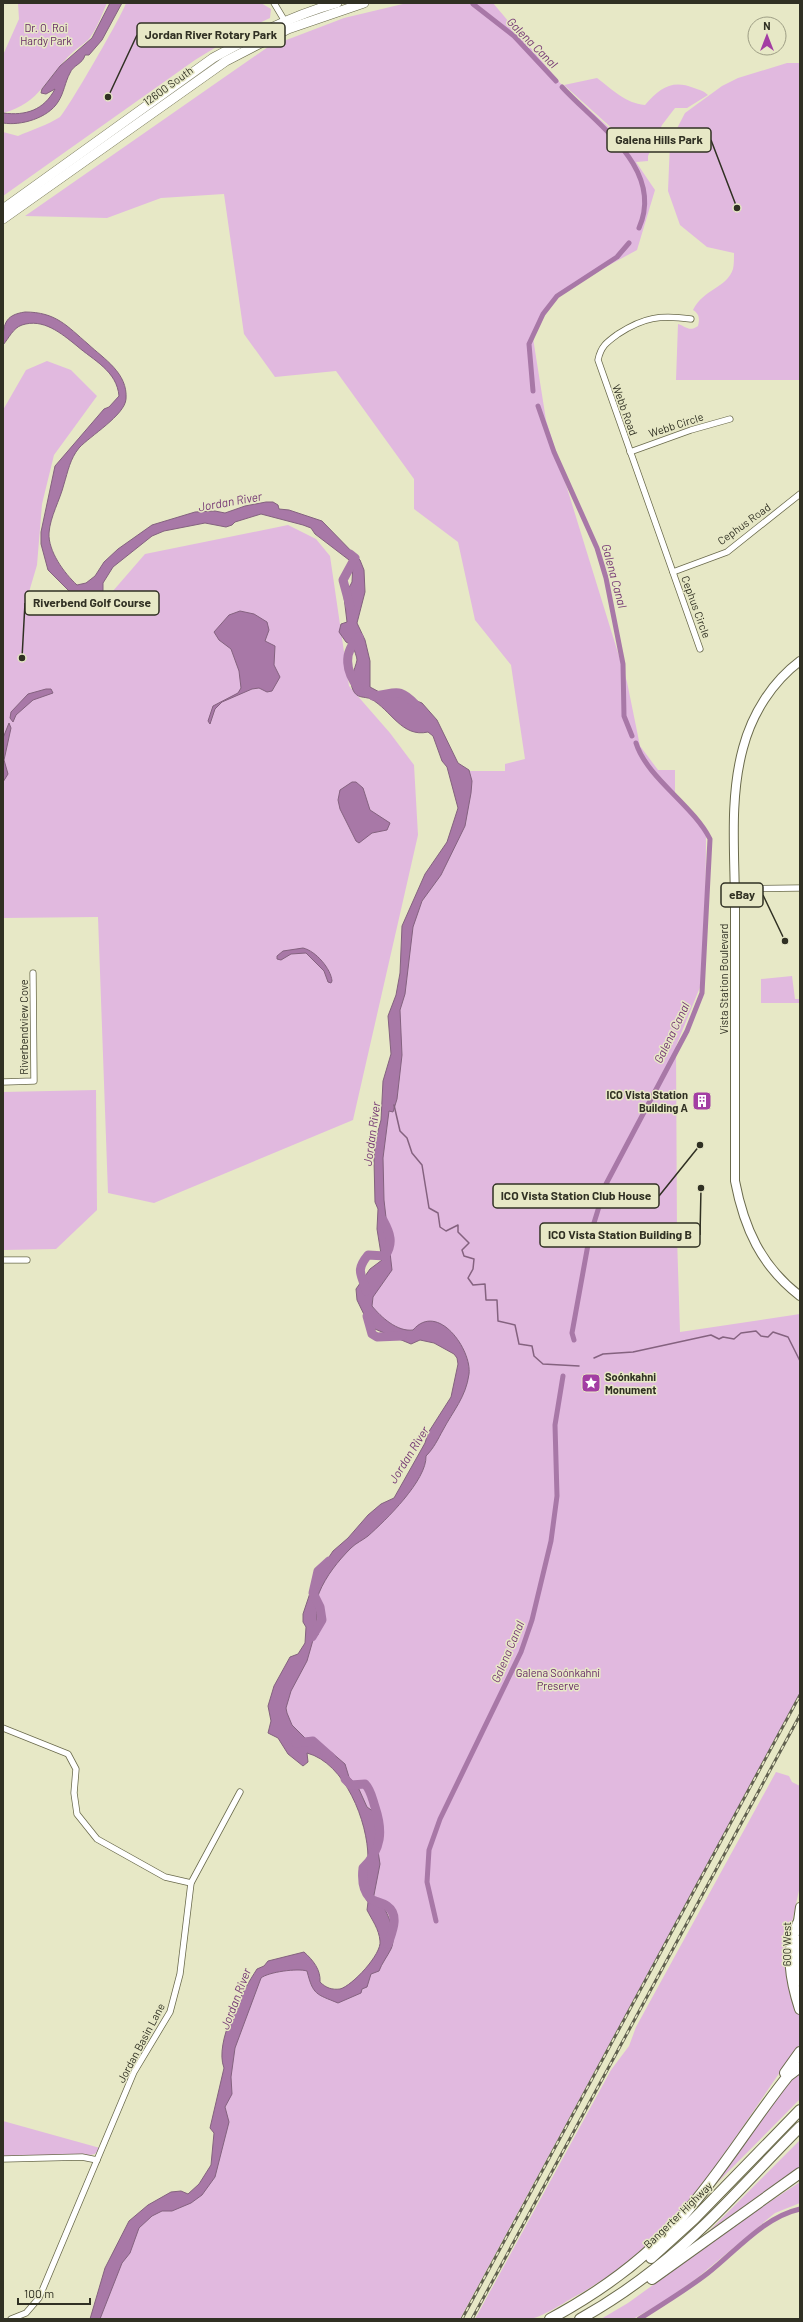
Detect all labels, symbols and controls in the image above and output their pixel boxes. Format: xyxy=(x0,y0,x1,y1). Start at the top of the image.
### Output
water label: Galena Canal xyxy=(504,14,561,71)
north arrow xyxy=(747,16,787,56)
text: N xyxy=(763,19,771,32)
park label: Dr. O. Roi Hardy Park xyxy=(20,21,72,47)
callout: Jordan River Rotary Park xyxy=(137,23,285,47)
text: Jordan River Rotary Park xyxy=(145,27,278,41)
street label: 12600 South xyxy=(140,63,195,108)
callout: Galena Hills Park xyxy=(607,128,711,152)
text: Galena Hills Park xyxy=(615,132,703,146)
street label: Webb Road xyxy=(610,382,641,437)
street label: Webb Circle xyxy=(647,410,705,439)
water label: Jordan River xyxy=(197,488,264,514)
street label: Cephus Road xyxy=(715,500,773,547)
water label: Galena Canal xyxy=(600,542,630,610)
street label: Cephus Circle xyxy=(679,574,714,640)
callout: Riverbend Golf Course xyxy=(25,591,159,615)
text: Riverbend Golf Course xyxy=(33,595,151,609)
callout: eBay xyxy=(721,883,763,907)
text: eBay xyxy=(729,887,755,901)
street label: Vista Station Boulevard xyxy=(717,923,730,1035)
street label: Riverbendview Cove xyxy=(17,979,30,1075)
water label: Galena Canal xyxy=(650,1000,692,1065)
place label: ICO Vista Station Building A xyxy=(607,1088,689,1114)
building icon: ICO Vista Station Building A xyxy=(691,1090,713,1112)
water label: Jordan River xyxy=(360,1100,383,1167)
callout: ICO Vista Station Club House xyxy=(493,1184,659,1208)
text: ICO Vista Station Club House xyxy=(501,1188,652,1202)
callout: ICO Vista Station Building B xyxy=(540,1223,700,1247)
text: ICO Vista Station Building B xyxy=(548,1227,692,1241)
place label: Soónkahni Monument xyxy=(605,1370,656,1396)
place icon: Soónkahni Monument xyxy=(580,1372,602,1394)
water label: Jordan River xyxy=(385,1423,432,1485)
water label: Galena Canal xyxy=(488,1618,527,1685)
park label: Galena Soónkahni Preserve xyxy=(516,1666,600,1692)
street label: 600 West xyxy=(780,1922,793,1966)
water label: Jordan River xyxy=(217,1965,253,2031)
street label: Jordan Basin Lane xyxy=(114,2001,167,2085)
street label: Bangerter Highway xyxy=(641,2179,715,2251)
scale bar xyxy=(18,2280,90,2306)
text: 100 m xyxy=(24,2286,54,2300)

